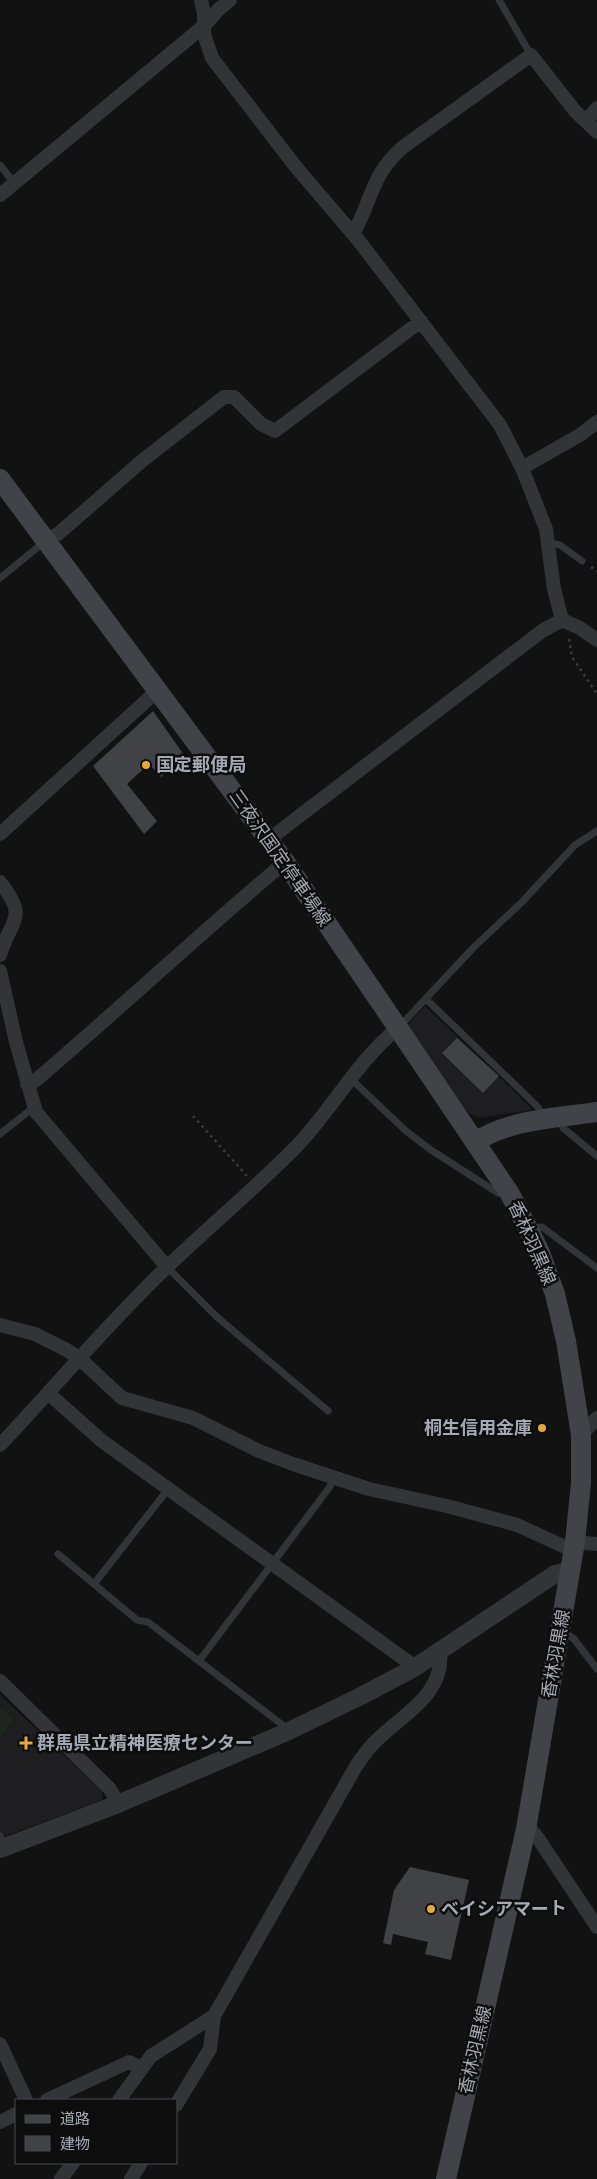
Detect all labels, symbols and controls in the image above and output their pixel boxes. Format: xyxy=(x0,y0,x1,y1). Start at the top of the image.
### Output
place label: 国定郵便局 xyxy=(156,754,246,775)
marker: 国定郵便局 xyxy=(140,759,152,771)
street label: 三夜沢国定停車場線 xyxy=(225,785,335,930)
street label: 香林羽黒線 xyxy=(505,1197,560,1288)
place label: 桐生信用金庫 xyxy=(424,1417,532,1438)
marker: 桐生信用金庫 xyxy=(536,1422,548,1434)
street label: 香林羽黒線 xyxy=(537,1608,574,1700)
place label: 群馬県立精神医療センター xyxy=(37,1732,253,1753)
marker: 群馬県立精神医療センター xyxy=(19,1736,33,1750)
place label: ベイシアマート xyxy=(441,1898,567,1919)
marker: ベイシアマート xyxy=(425,1903,437,1915)
street label: 香林羽黒線 xyxy=(454,2004,495,2096)
legend xyxy=(15,2099,178,2164)
text: 道路 xyxy=(60,2110,90,2127)
text: 建物 xyxy=(60,2135,90,2152)

